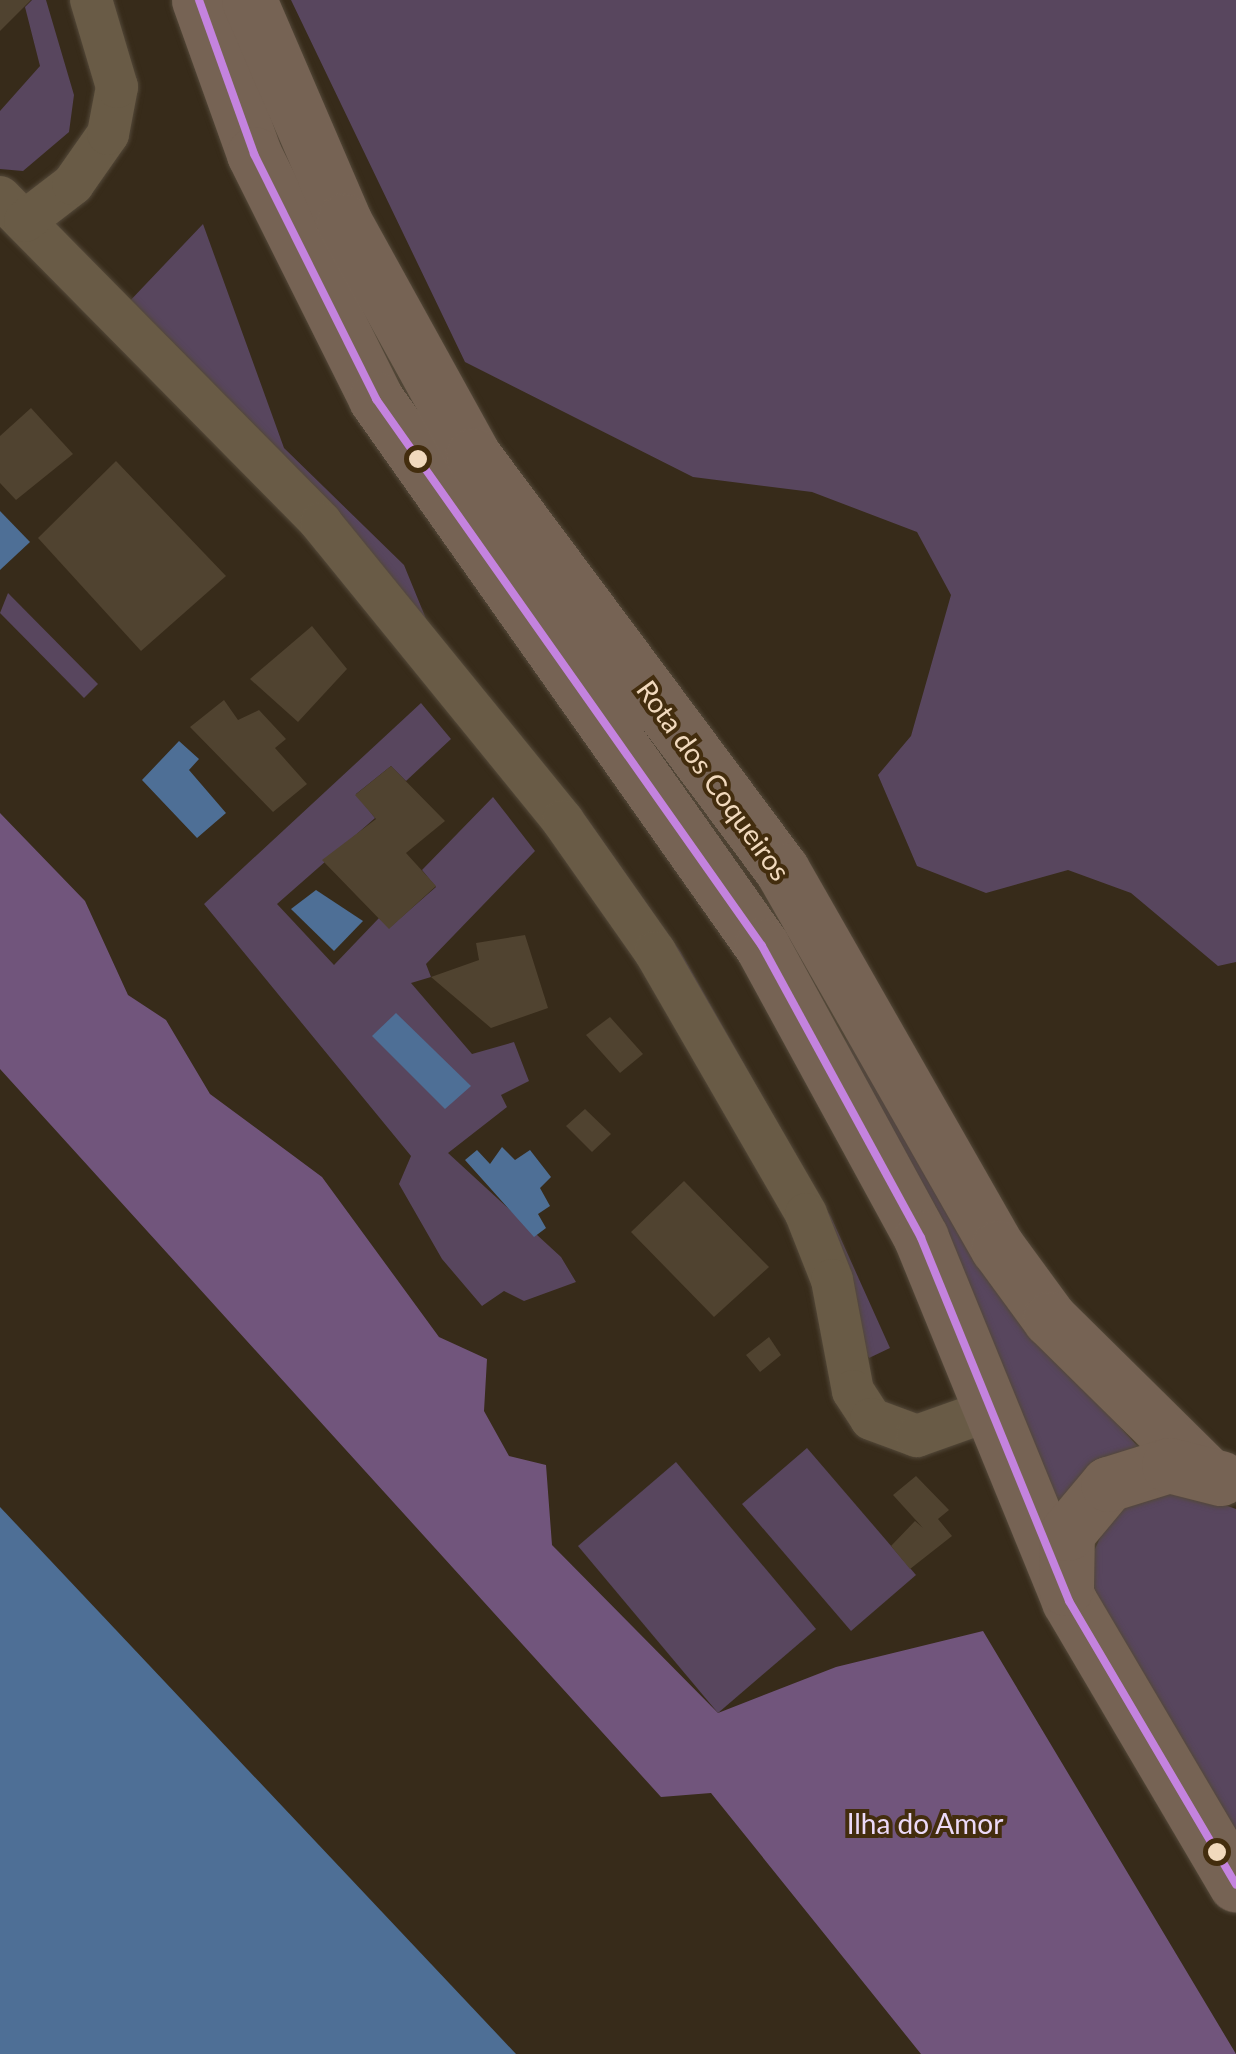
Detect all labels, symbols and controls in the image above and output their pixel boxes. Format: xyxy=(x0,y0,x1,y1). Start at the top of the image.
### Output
unlabelled marker xyxy=(408,449,428,469)
street label: Rota dos Coqueiros xyxy=(630,673,798,887)
park label: Ilha do Amor xyxy=(846,1806,1004,1840)
unlabelled marker xyxy=(1207,1842,1227,1862)

